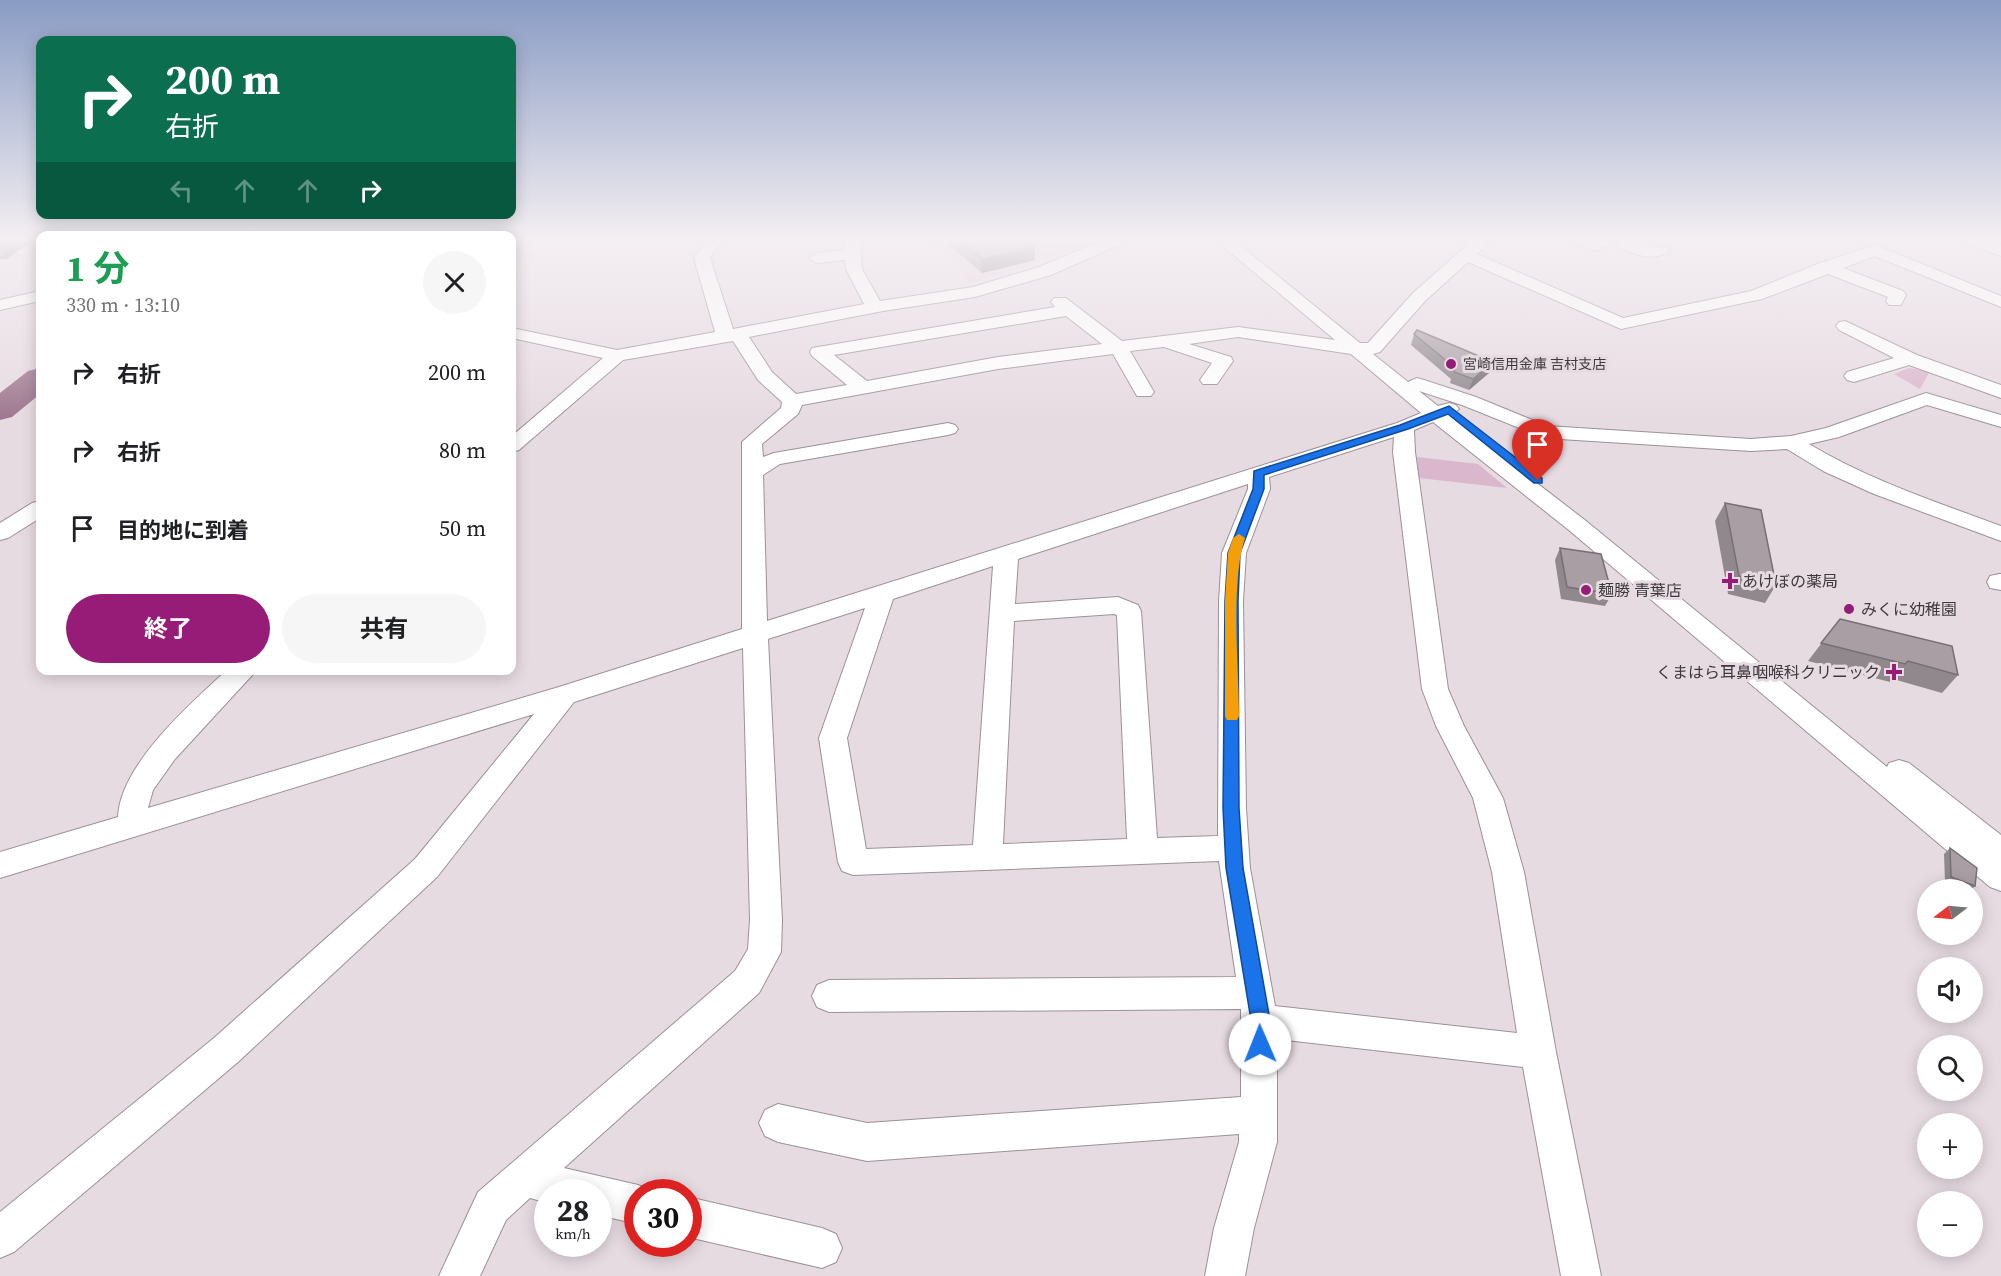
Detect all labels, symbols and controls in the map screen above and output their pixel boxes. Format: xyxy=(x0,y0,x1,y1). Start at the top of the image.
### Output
text: 200 m xyxy=(165,50,280,108)
icon: right xyxy=(66,60,144,138)
text: 右折 xyxy=(165,108,219,145)
icon: left xyxy=(165,174,198,207)
icon: ahead xyxy=(228,174,261,207)
icon: ahead xyxy=(291,174,324,207)
icon: right xyxy=(354,174,387,207)
text: 1 分 xyxy=(66,244,129,293)
button: close xyxy=(423,251,486,314)
text: 330 m · 13:10 xyxy=(66,291,180,319)
place label: 宮崎信用金庫 吉村支店 xyxy=(1463,354,1606,374)
icon: right xyxy=(66,356,99,389)
text: 200 m xyxy=(428,357,486,387)
marker: 宮崎信用金庫 吉村支店 xyxy=(1444,357,1458,371)
text: 右折 xyxy=(117,359,161,389)
pin xyxy=(1512,419,1563,481)
icon: arrive xyxy=(1521,428,1554,461)
icon: right xyxy=(66,434,99,467)
text: 80 m xyxy=(439,435,486,465)
text: 右折 xyxy=(117,437,161,467)
icon: arrive xyxy=(66,512,99,545)
text: 50 m xyxy=(439,513,486,543)
text: 目的地に到着 xyxy=(117,515,249,545)
place label: あけぼの薬局 xyxy=(1742,570,1838,592)
marker: あけぼの薬局 xyxy=(1723,574,1737,588)
place label: 麺勝 青葉店 xyxy=(1598,579,1682,601)
marker: 麺勝 青葉店 xyxy=(1579,583,1593,597)
button: 終了 xyxy=(66,594,270,663)
button: 共有 xyxy=(282,594,486,663)
place label: みくに幼稚園 xyxy=(1861,598,1957,620)
marker: みくに幼稚園 xyxy=(1842,602,1856,616)
place label: くまはら耳鼻咽喉科クリニック xyxy=(1656,661,1880,683)
marker: くまはら耳鼻咽喉科クリニック xyxy=(1885,663,1903,681)
north arrow xyxy=(1917,879,1983,945)
map controls xyxy=(1917,879,1983,1257)
button: sound xyxy=(1917,957,1983,1023)
position arrow xyxy=(1228,1012,1292,1076)
button: search xyxy=(1917,1035,1983,1101)
button: + xyxy=(1917,1113,1983,1179)
speed limit sign: 30 xyxy=(624,1179,702,1257)
text: 28 xyxy=(557,1190,589,1231)
button: − xyxy=(1917,1191,1983,1257)
text: km/h xyxy=(555,1223,591,1244)

